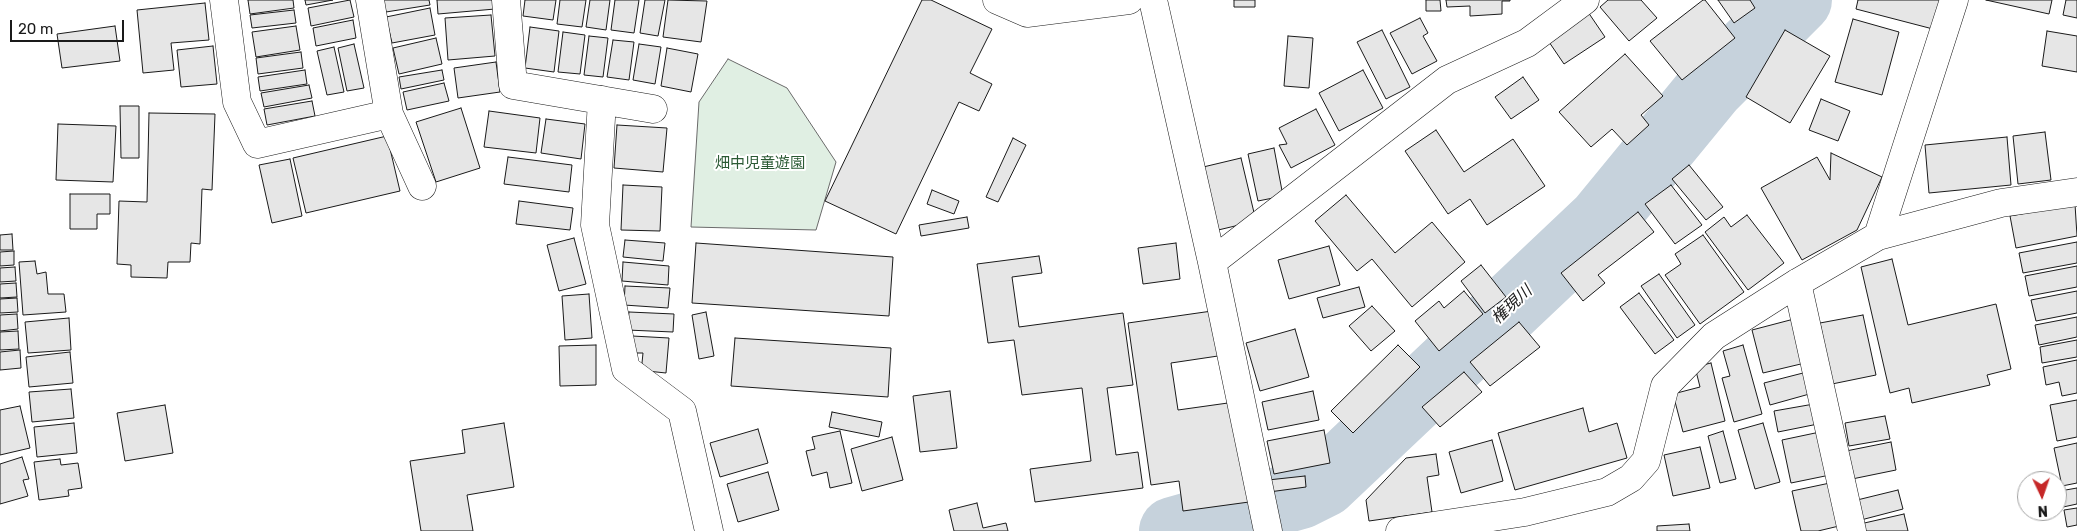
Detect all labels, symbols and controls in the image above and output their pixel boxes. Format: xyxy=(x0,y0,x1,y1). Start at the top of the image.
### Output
scale bar xyxy=(12,10,126,42)
text: 20 m xyxy=(18,20,53,38)
park label: 畑中児童遊園 xyxy=(715,155,805,173)
water label: 権現川 xyxy=(1488,282,1536,328)
north arrow xyxy=(2017,471,2067,521)
text: N xyxy=(2037,502,2048,519)

